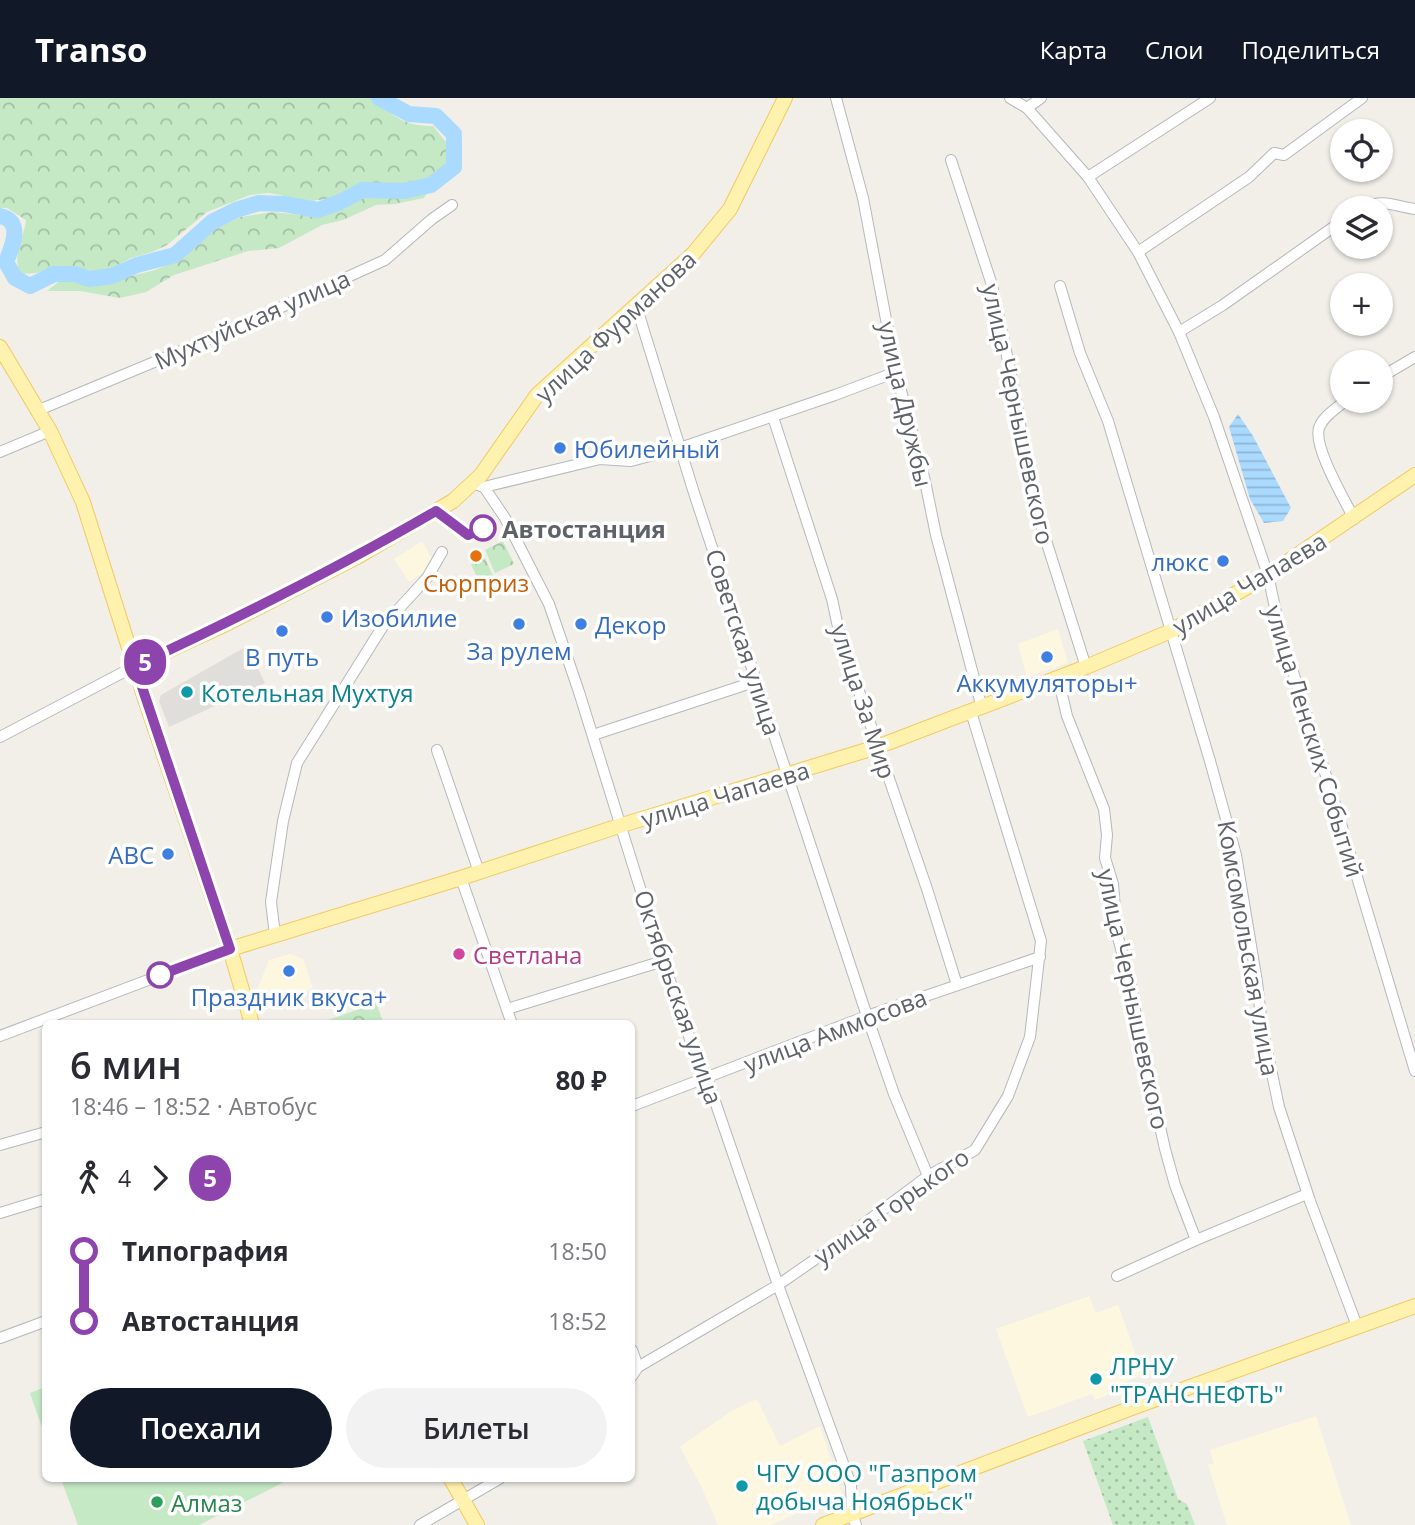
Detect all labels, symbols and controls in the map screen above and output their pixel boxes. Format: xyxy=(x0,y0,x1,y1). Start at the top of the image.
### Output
text: Transo xyxy=(35,27,148,72)
text: Карта xyxy=(1040,33,1107,66)
text: Слои xyxy=(1145,33,1204,66)
text: Поделиться xyxy=(1242,33,1380,66)
map controls xyxy=(1330,119,1393,413)
button: locate xyxy=(1330,119,1393,182)
button: layers xyxy=(1330,196,1393,259)
street label: улица Фурманова xyxy=(527,243,703,409)
street label: Мухтуйская улица xyxy=(149,261,355,377)
button: + xyxy=(1330,273,1393,336)
street label: улица Чернышевского xyxy=(975,281,1063,547)
street label: улица Дружбы xyxy=(871,318,941,490)
button: − xyxy=(1330,350,1393,413)
place label: Юбилейный xyxy=(574,432,720,465)
marker: Юбилейный xyxy=(552,440,568,456)
place label: Автостанция xyxy=(502,512,666,545)
marker: Автостанция xyxy=(470,515,496,541)
street label: улица Чапаева xyxy=(1166,524,1332,642)
street label: Советская улица xyxy=(698,545,790,739)
place label: люкс xyxy=(1151,545,1209,578)
marker: Сюрприз xyxy=(468,548,484,564)
marker: люкс xyxy=(1215,553,1231,569)
place label: Сюрприз xyxy=(423,566,529,599)
place label: Изобилие xyxy=(341,601,457,634)
street label: улица Ленских Событий xyxy=(1258,601,1372,881)
place label: Декор xyxy=(595,608,666,641)
marker: Изобилие xyxy=(319,609,335,625)
marker: За рулем xyxy=(511,616,527,632)
marker: Декор xyxy=(573,616,589,632)
street label: улица За Мир xyxy=(823,619,905,783)
marker: В путь xyxy=(274,623,290,639)
place label: За рулем xyxy=(466,634,572,667)
line badge: 5 xyxy=(122,639,168,685)
place label: В путь xyxy=(245,640,319,673)
text: 5 xyxy=(138,645,152,678)
marker: Аккумуляторы+ xyxy=(1039,649,1055,665)
place label: Аккумуляторы+ xyxy=(956,666,1138,699)
place label: Котельная Мухтуя xyxy=(201,676,414,709)
marker: Котельная Мухтуя xyxy=(179,684,195,700)
street label: улица Чапаева xyxy=(637,753,813,835)
street label: Комсомольская улица xyxy=(1210,818,1288,1078)
place label: ABC xyxy=(108,838,154,871)
marker: ABC xyxy=(160,846,176,862)
street label: улица Чернышевского xyxy=(1090,866,1178,1132)
street label: Октябрьская улица xyxy=(627,885,731,1109)
place label: Светлана xyxy=(473,938,582,971)
marker: Светлана xyxy=(451,946,467,962)
unlabelled marker xyxy=(147,962,173,988)
marker: Праздник вкуса+ xyxy=(281,963,297,979)
place label: Праздник вкуса+ xyxy=(191,980,387,1013)
street label: улица Аммосова xyxy=(739,980,931,1080)
text: 6 мин xyxy=(70,1038,182,1090)
text: 80 ₽ xyxy=(555,1062,607,1098)
text: 18:46 – 18:52 · Автобус xyxy=(70,1090,317,1122)
street label: улица Горького xyxy=(807,1140,975,1272)
icon: walk xyxy=(70,1159,108,1197)
icon: forward xyxy=(141,1159,179,1197)
text: 5 xyxy=(203,1161,217,1194)
text: 4 xyxy=(118,1162,131,1194)
text: Типография xyxy=(122,1233,289,1269)
text: 18:50 xyxy=(548,1235,607,1267)
text: Автостанция xyxy=(122,1303,299,1339)
text: 18:52 xyxy=(548,1305,607,1337)
place label: ЛРНУ "ТРАНСНЕФТЬ" xyxy=(1110,1349,1283,1410)
marker: ЛРНУ "ТРАНСНЕФТЬ" xyxy=(1088,1371,1104,1387)
button: Поехали xyxy=(70,1388,332,1468)
button: Билеты xyxy=(346,1388,607,1468)
place label: ЧГУ ООО "Газпром добыча Ноябрьск" xyxy=(756,1456,977,1517)
marker: ЧГУ ООО "Газпром добыча Ноябрьск" xyxy=(734,1478,750,1494)
place label: Алмаз xyxy=(171,1486,242,1519)
marker: Алмаз xyxy=(149,1494,165,1510)

